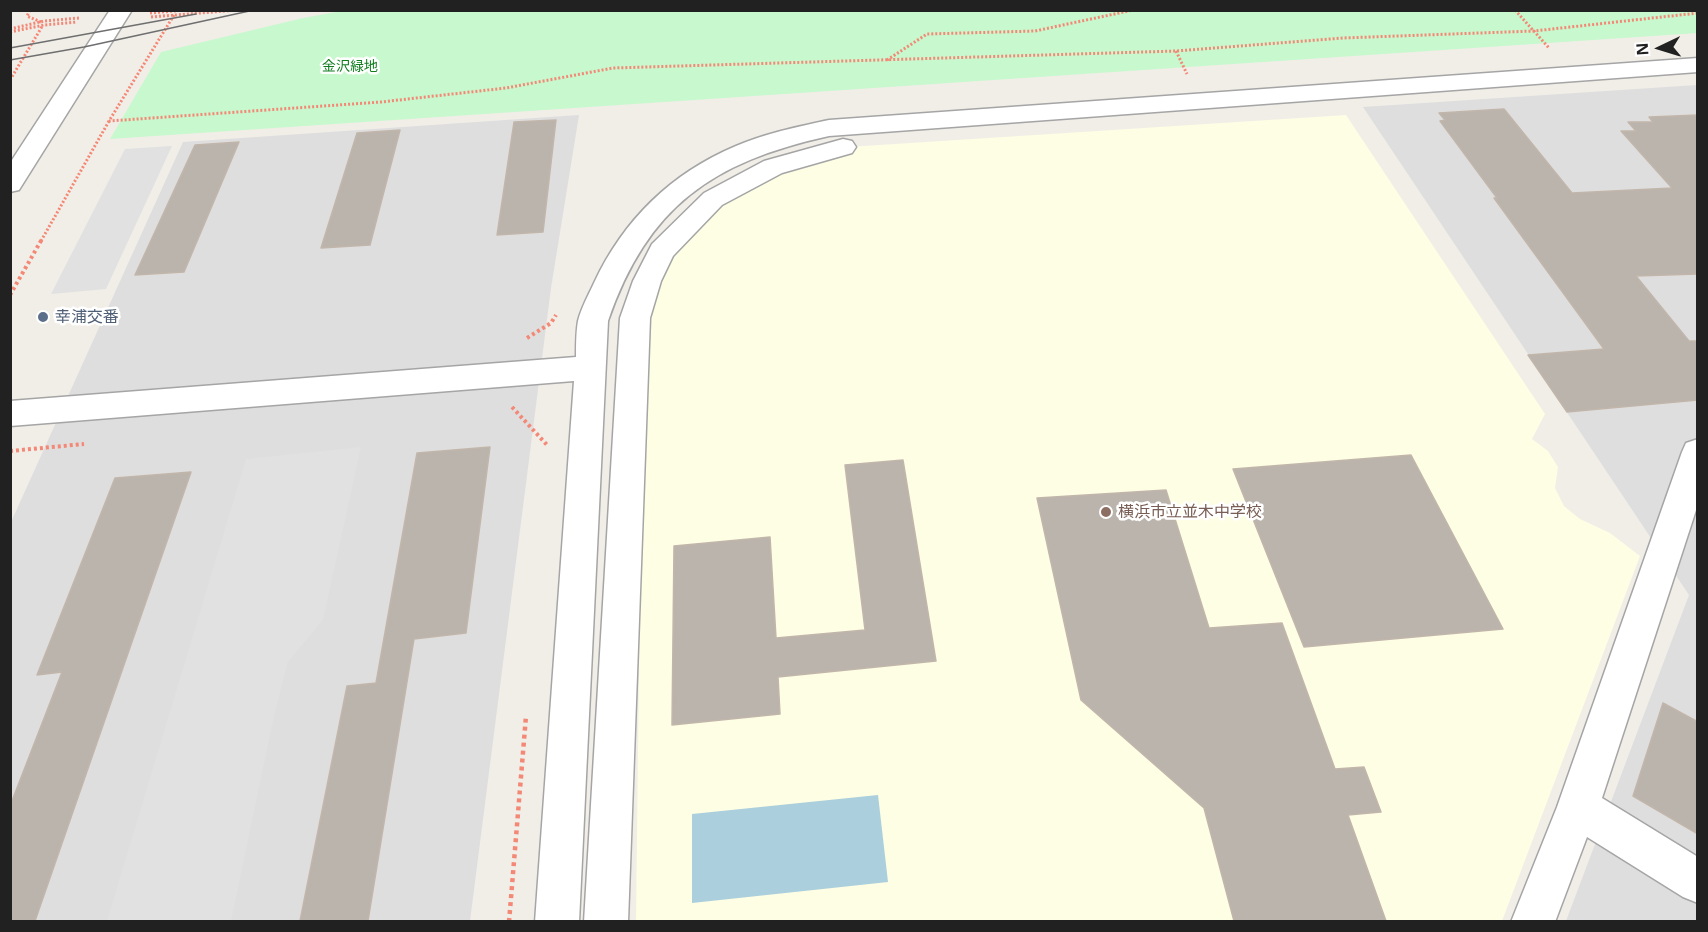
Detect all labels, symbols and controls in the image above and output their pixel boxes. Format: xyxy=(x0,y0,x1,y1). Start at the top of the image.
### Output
north arrow xyxy=(1630,18,1690,78)
text: N xyxy=(1631,42,1653,57)
park label: 金沢緑地 xyxy=(322,59,378,75)
place label: 幸浦交番 xyxy=(55,307,119,327)
marker: 幸浦交番 xyxy=(36,310,50,324)
place label: 横浜市立並木中学校 xyxy=(1118,502,1262,522)
marker: 横浜市立並木中学校 xyxy=(1099,505,1113,519)

